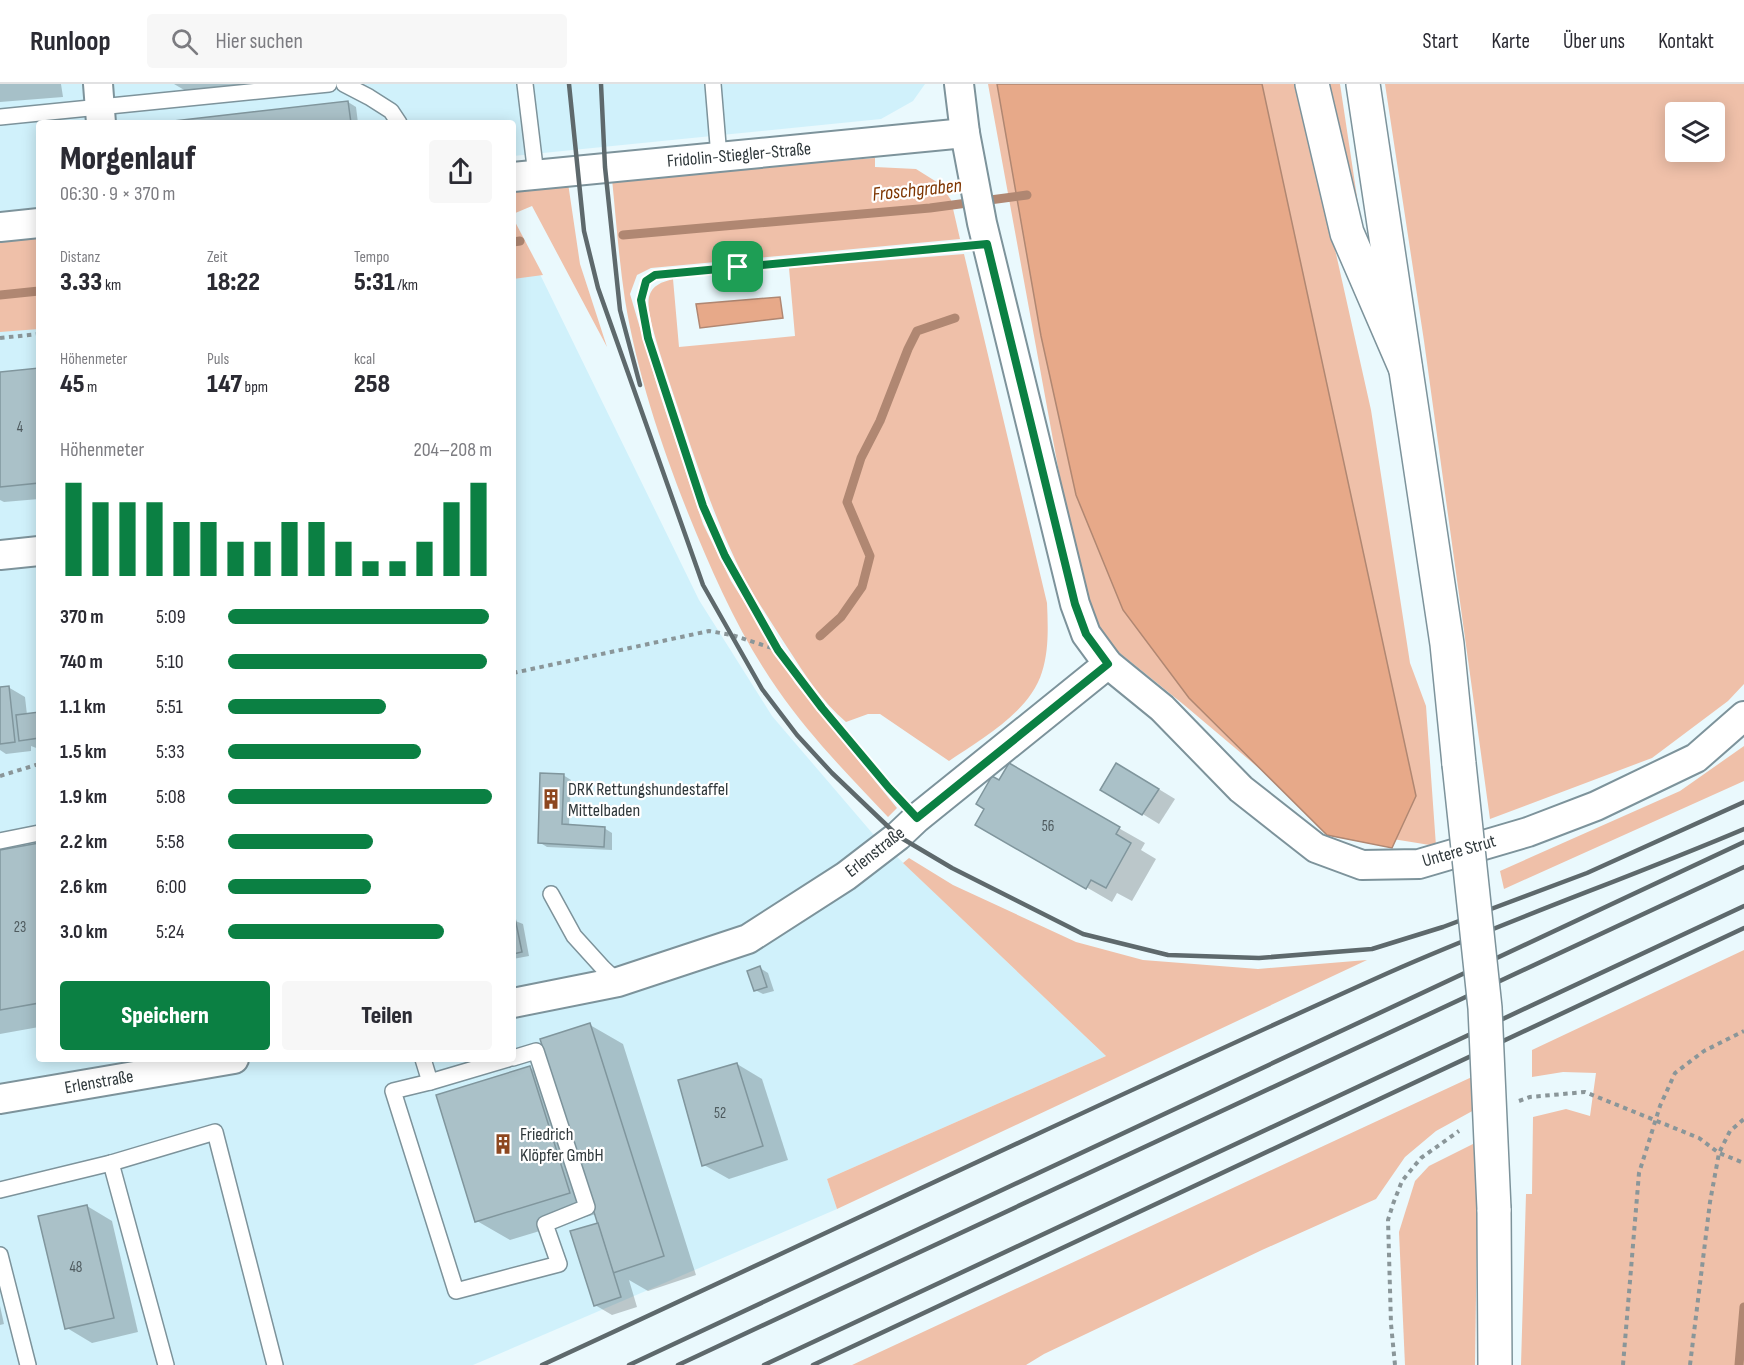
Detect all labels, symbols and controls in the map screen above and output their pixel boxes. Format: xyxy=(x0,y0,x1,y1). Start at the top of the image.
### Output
search box xyxy=(147,14,567,68)
text: Runloop xyxy=(30,25,111,58)
icon: search xyxy=(168,25,201,58)
text: Hier suchen xyxy=(216,28,303,55)
text: Start xyxy=(1422,29,1459,54)
text: Karte xyxy=(1492,29,1530,54)
text: Über uns xyxy=(1563,29,1625,54)
text: Kontakt xyxy=(1658,29,1714,54)
map controls xyxy=(1665,102,1725,162)
button: layers xyxy=(1665,102,1725,162)
street label: Fridolin-Stiegler-Straße xyxy=(666,138,812,172)
text: Morgenlauf xyxy=(60,139,196,179)
button: share xyxy=(429,140,492,203)
water label: Froschgraben xyxy=(871,173,963,207)
text: 06:30 · 9 × 370 m xyxy=(60,182,175,206)
pin xyxy=(712,241,763,292)
text: Distanz xyxy=(60,248,100,267)
text: Zeit xyxy=(207,248,228,267)
text: Tempo xyxy=(354,248,389,267)
icon: arrive xyxy=(721,250,754,283)
text: 3.33 xyxy=(60,267,102,298)
text: 18:22 xyxy=(207,267,260,298)
text: 5:31 xyxy=(354,267,395,298)
text: km xyxy=(102,276,121,295)
text: /km xyxy=(395,276,418,295)
text: Höhenmeter xyxy=(60,350,127,369)
text: Puls xyxy=(207,350,229,369)
text: kcal xyxy=(354,350,375,369)
text: 45 xyxy=(60,369,85,400)
text: 147 xyxy=(207,369,242,400)
text: 258 xyxy=(354,369,390,400)
text: m xyxy=(85,378,97,397)
text: bpm xyxy=(242,378,268,397)
house number: 4 xyxy=(17,418,23,437)
text: Höhenmeter xyxy=(60,438,144,462)
text: 204–208 m xyxy=(413,438,492,462)
text: 370 m xyxy=(60,605,104,629)
text: 5:09 xyxy=(156,605,186,629)
text: 740 m xyxy=(60,650,103,674)
text: 5:10 xyxy=(156,650,184,674)
text: 1.1 km xyxy=(60,695,106,719)
text: 5:51 xyxy=(156,695,183,719)
text: 1.5 km xyxy=(60,740,106,764)
text: 5:33 xyxy=(156,740,185,764)
place label: DRK Rettungshundestaffel Mittelbaden xyxy=(568,779,728,821)
text: 1.9 km xyxy=(60,785,107,809)
text: 5:08 xyxy=(156,785,185,809)
building icon: DRK Rettungshundestaffel Mittelbaden xyxy=(539,787,563,811)
house number: 56 xyxy=(1042,817,1054,836)
street label: Erlenstraße xyxy=(841,822,909,882)
text: 2.2 km xyxy=(60,830,107,854)
text: 5:58 xyxy=(156,830,185,854)
street label: Untere Strut xyxy=(1420,830,1499,872)
text: 2.6 km xyxy=(60,875,107,899)
text: 6:00 xyxy=(156,875,186,899)
house number: 23 xyxy=(14,918,26,937)
text: 3.0 km xyxy=(60,920,107,944)
text: 5:24 xyxy=(156,920,184,944)
button: Speichern xyxy=(60,981,270,1050)
button: Teilen xyxy=(282,981,492,1050)
street label: Erlenstraße xyxy=(63,1066,135,1098)
house number: 52 xyxy=(714,1104,726,1123)
place label: Friedrich Klöpfer GmbH xyxy=(520,1124,604,1166)
building icon: Friedrich Klöpfer GmbH xyxy=(491,1132,515,1156)
house number: 48 xyxy=(70,1258,82,1277)

